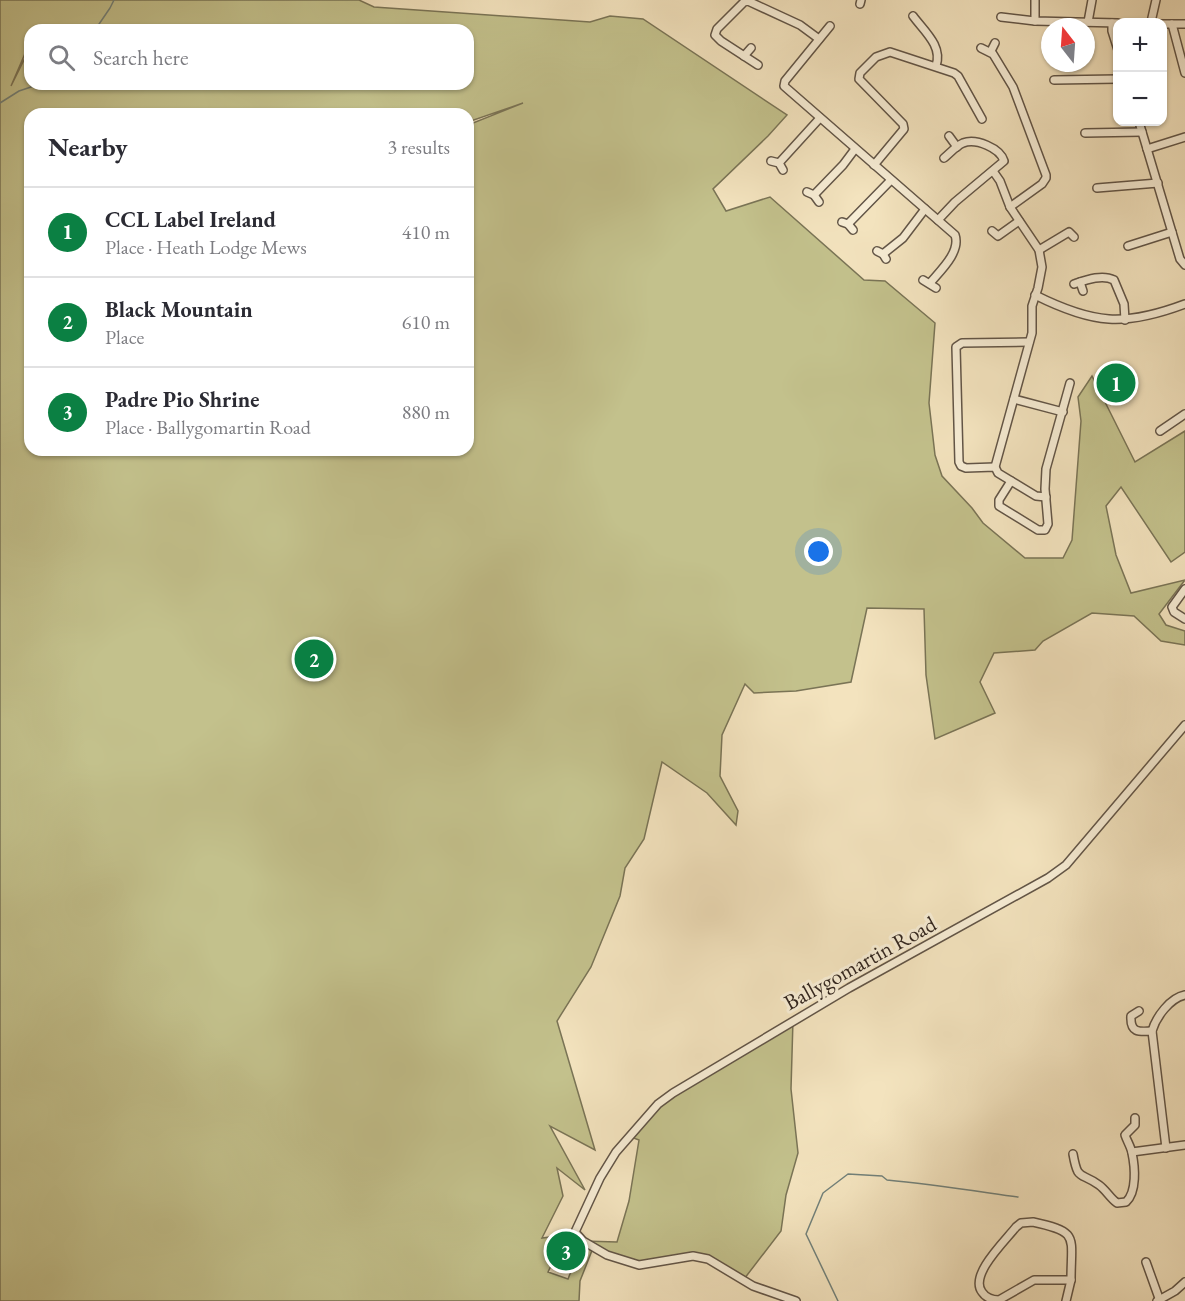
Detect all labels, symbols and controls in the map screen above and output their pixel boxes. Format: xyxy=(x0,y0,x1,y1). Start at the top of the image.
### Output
north arrow xyxy=(1041,18,1095,72)
map controls xyxy=(1113,18,1167,126)
button: + xyxy=(1113,18,1167,72)
search box xyxy=(24,24,474,90)
icon: search xyxy=(45,41,78,74)
text: Search here xyxy=(93,43,188,72)
button: − xyxy=(1113,72,1167,126)
text: Nearby xyxy=(48,130,128,164)
text: 3 results xyxy=(387,134,450,160)
text: CCL Label Ireland xyxy=(105,205,276,234)
text: 1 xyxy=(62,219,73,245)
text: 410 m xyxy=(402,219,450,245)
text: Place · Heath Lodge Mews xyxy=(105,234,307,260)
text: Black Mountain xyxy=(105,295,253,324)
text: 2 xyxy=(62,309,73,335)
text: 610 m xyxy=(402,309,450,335)
text: Place xyxy=(105,324,144,350)
pin: 1 xyxy=(1096,360,1136,406)
text: Padre Pio Shrine xyxy=(105,385,259,414)
text: 3 xyxy=(62,399,73,425)
text: 880 m xyxy=(402,399,450,425)
text: Place · Ballygomartin Road xyxy=(105,414,311,440)
your location xyxy=(804,537,833,566)
pin: 2 xyxy=(294,636,334,682)
street label: Ballygomartin Road xyxy=(779,909,942,1017)
pin: 3 xyxy=(546,1228,586,1274)

